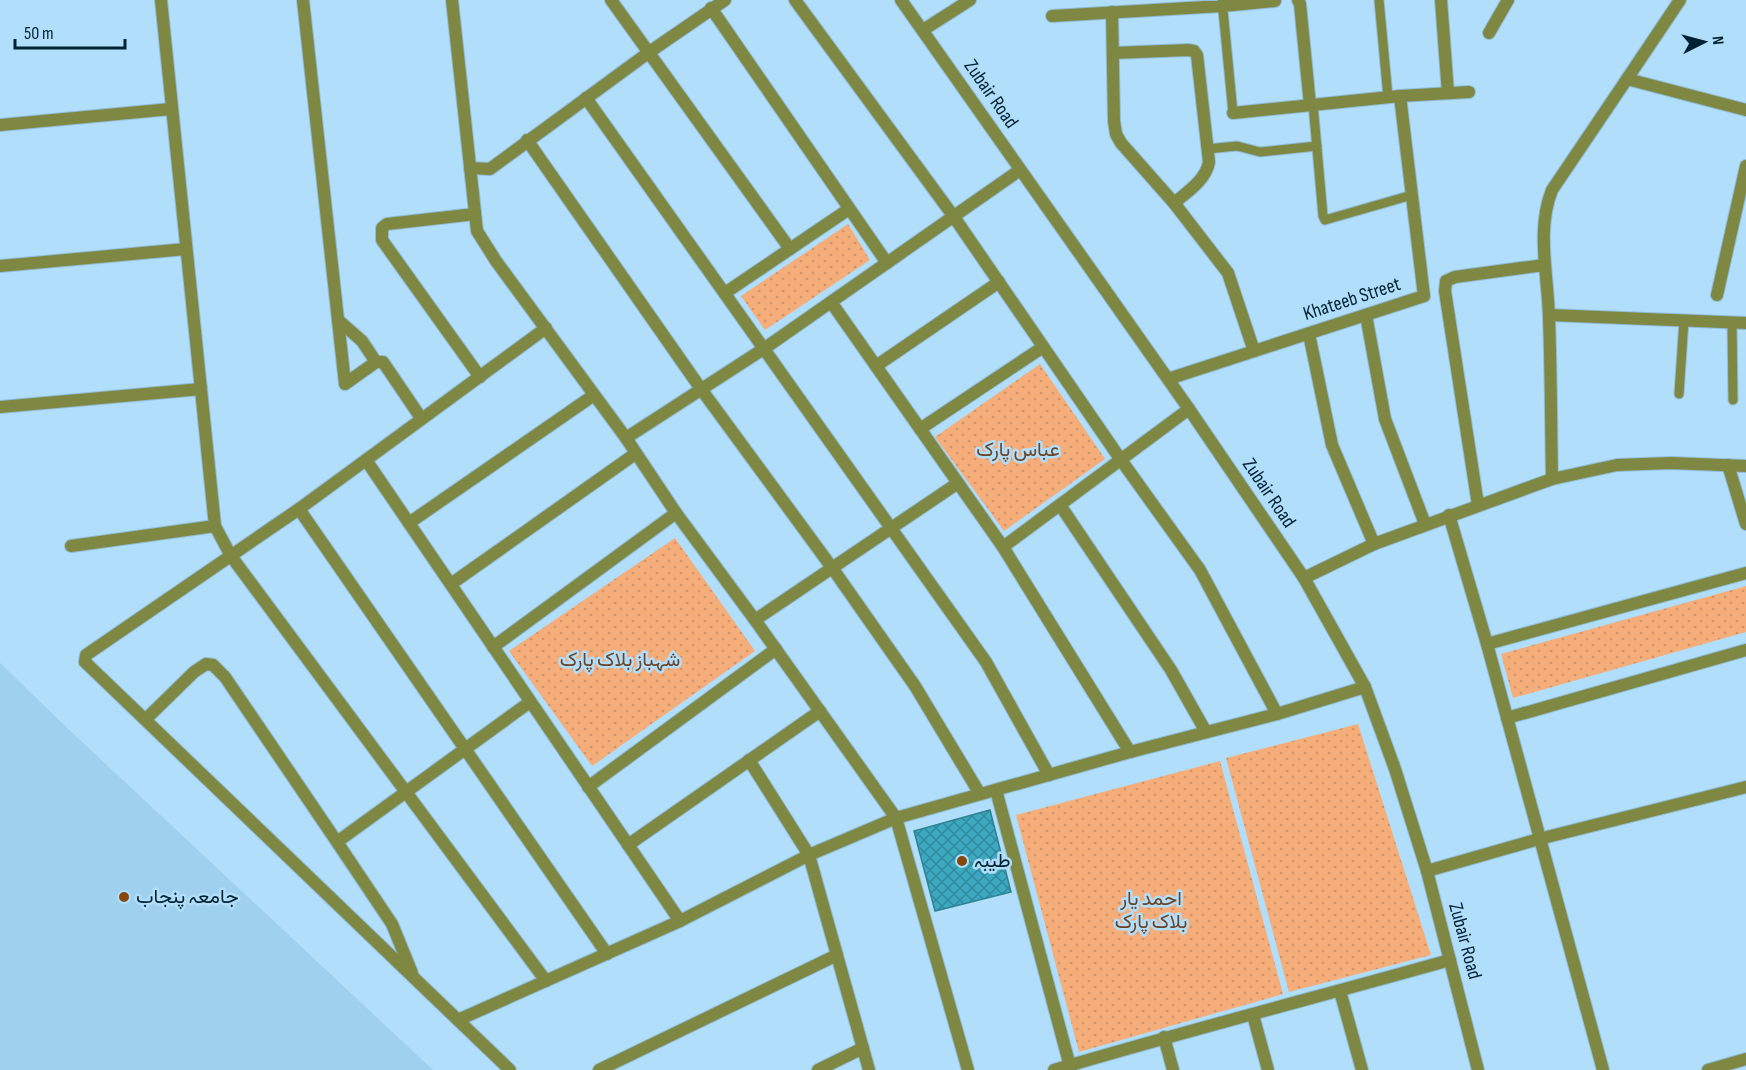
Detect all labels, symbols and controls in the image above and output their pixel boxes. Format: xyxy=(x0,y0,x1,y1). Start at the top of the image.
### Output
scale bar xyxy=(15,12,124,50)
north arrow xyxy=(1674,12,1734,72)
text: 50 m xyxy=(24,23,54,44)
text: N xyxy=(1708,35,1727,46)
street label: Zubair Road xyxy=(959,55,1023,133)
street label: Khateeb Street xyxy=(1300,272,1404,326)
park label: عباس پارک xyxy=(976,438,1060,463)
street label: Zubair Road xyxy=(1237,454,1301,532)
park label: شہباز بلاک پارک xyxy=(560,648,680,673)
place label: طیبہ xyxy=(974,849,1011,873)
marker: طیبہ xyxy=(955,854,969,868)
place label: جامعہ پنجاب xyxy=(136,885,239,910)
park label: احمد یار بلاک پارک xyxy=(1115,887,1187,935)
marker: جامعہ پنجاب xyxy=(117,890,131,904)
street label: Zubair Road xyxy=(1443,900,1487,982)

